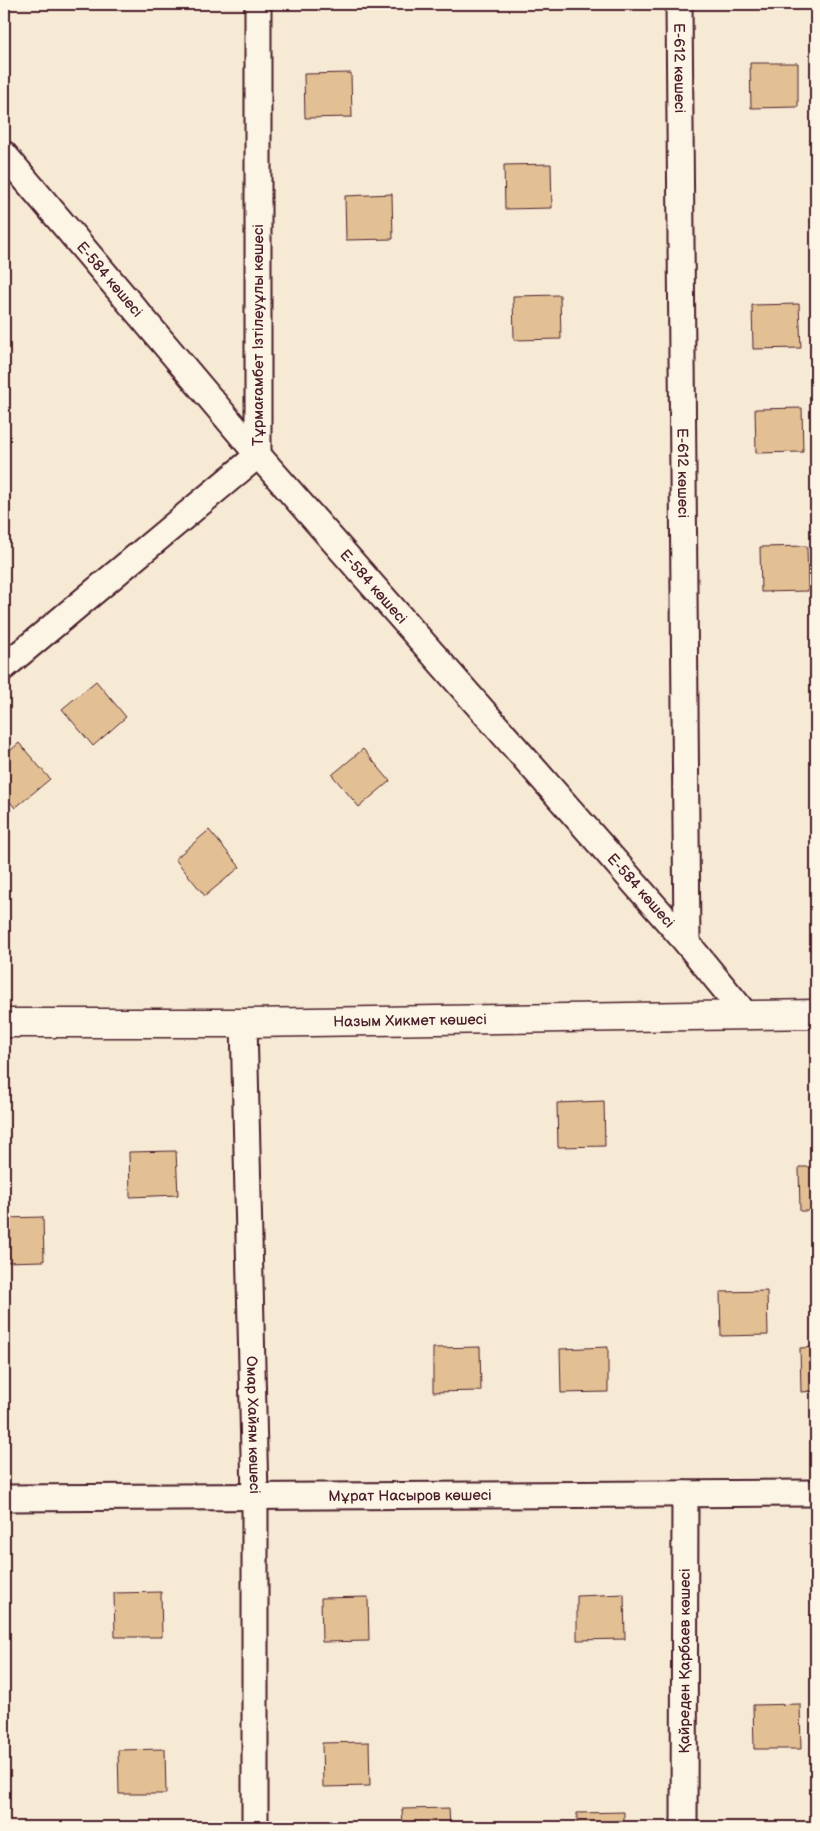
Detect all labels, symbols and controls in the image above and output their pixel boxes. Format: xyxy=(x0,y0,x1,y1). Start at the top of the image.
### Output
street label: Е-612 көшесі xyxy=(669,23,689,113)
street label: Тұрмағамбет Ізтілеуұлы көшесі xyxy=(249,224,268,446)
street label: Е-584 көшесі xyxy=(72,238,147,321)
street label: Е-612 көшесі xyxy=(673,428,692,518)
street label: Е-584 көшесі xyxy=(335,546,411,628)
street label: Е-584 көшесі xyxy=(603,850,678,932)
street label: Назым Хикмет көшесі xyxy=(333,1010,487,1032)
street label: Омар Хайям көшесі xyxy=(242,1356,264,1494)
street label: Мұрат Насыров көшесі xyxy=(328,1486,492,1506)
street label: Қайреден Қарбаев көшесі xyxy=(675,1568,695,1754)

